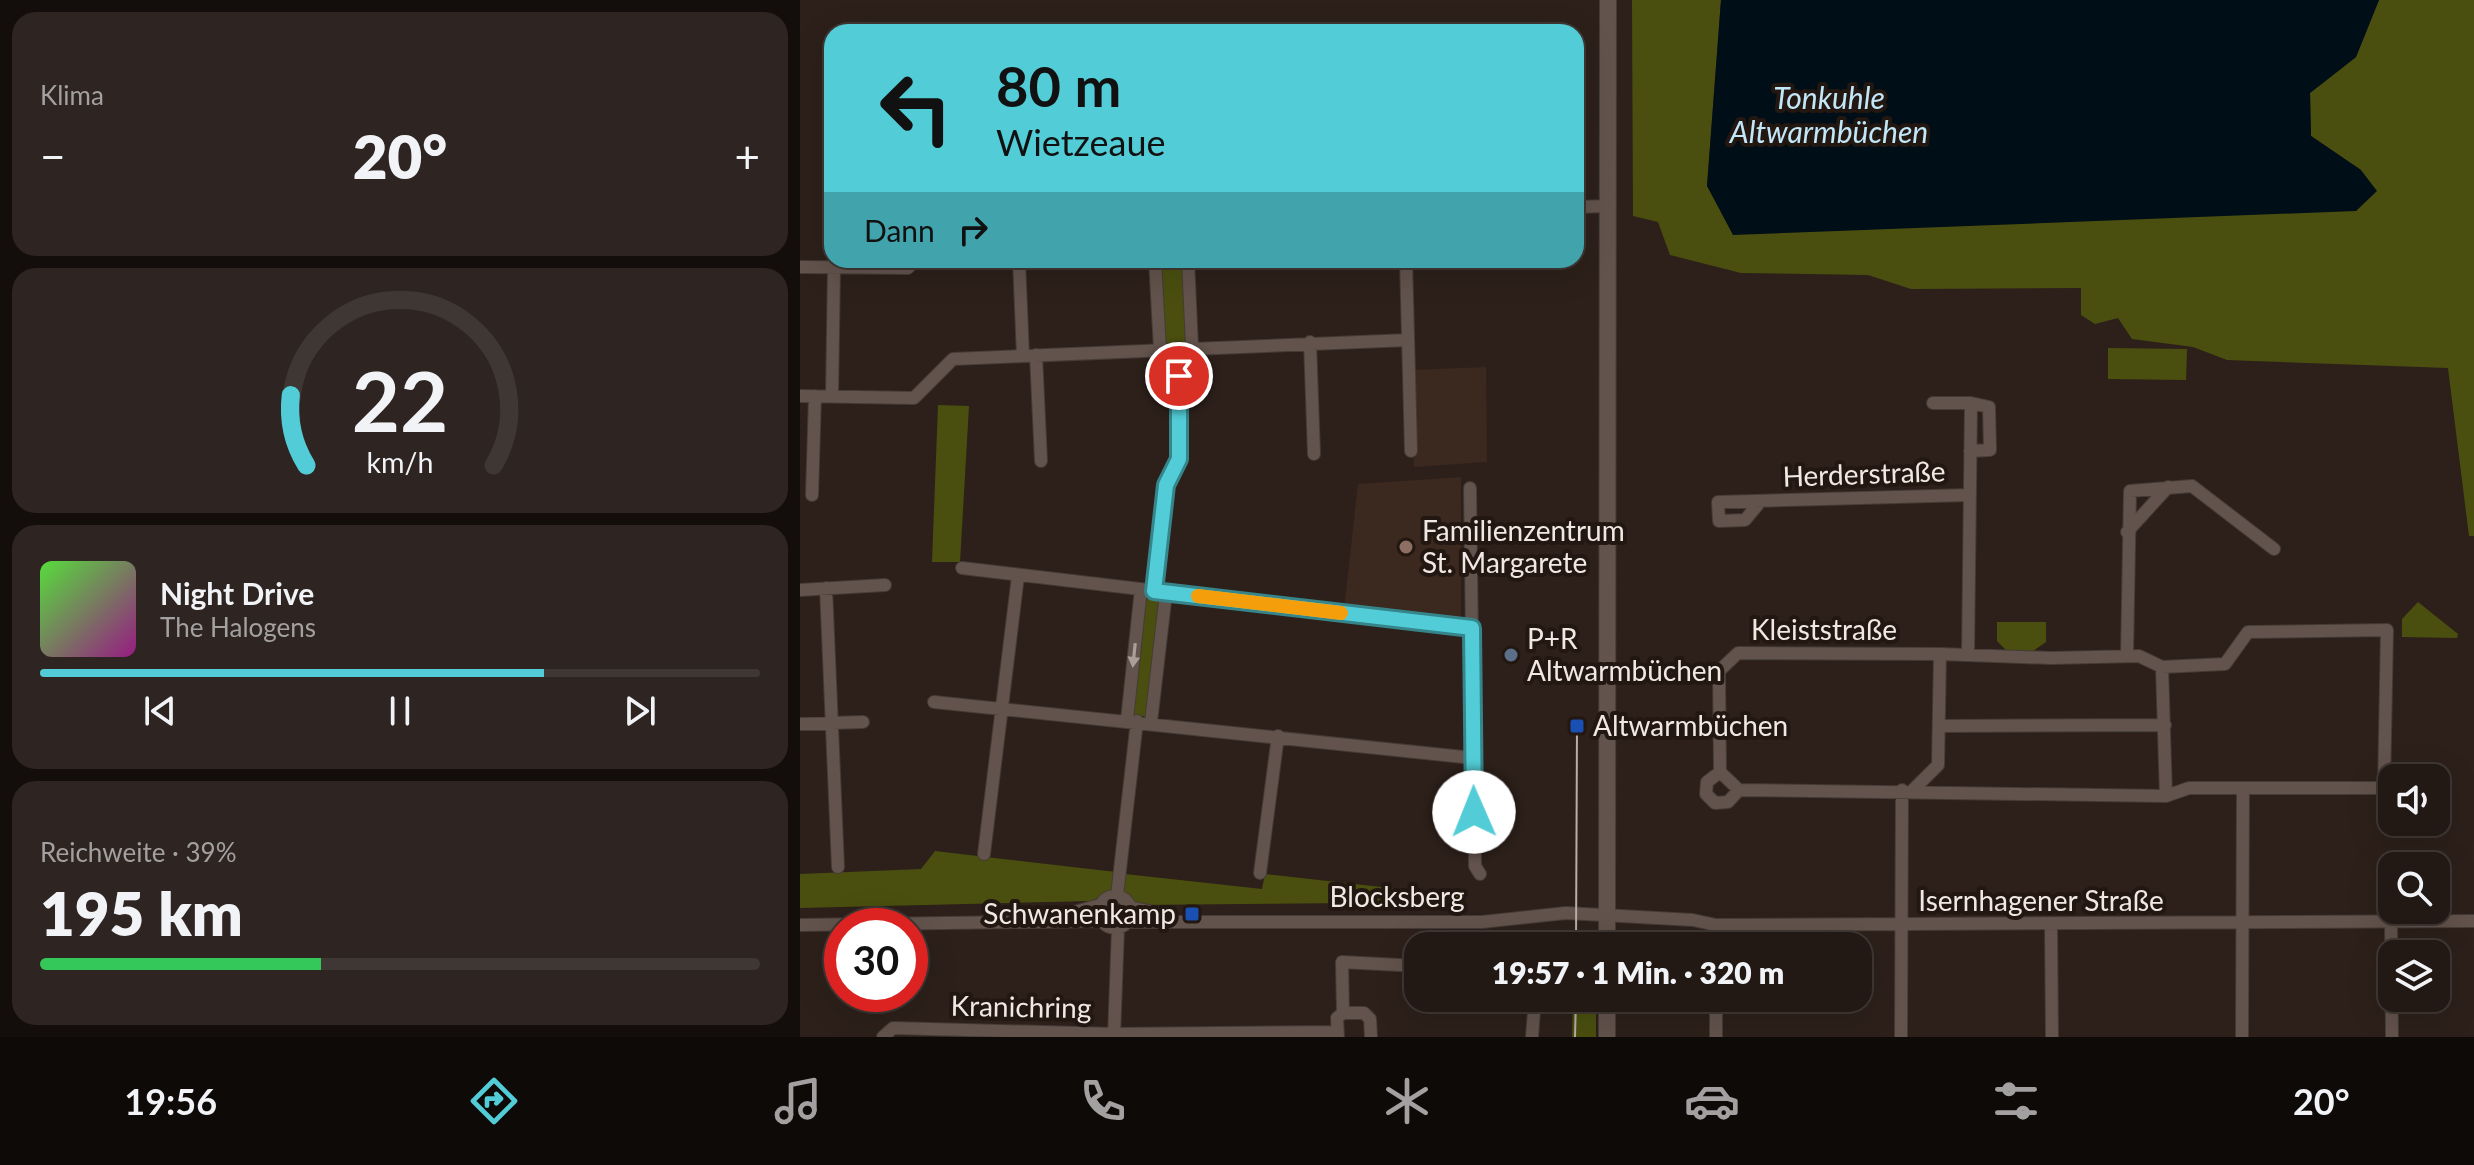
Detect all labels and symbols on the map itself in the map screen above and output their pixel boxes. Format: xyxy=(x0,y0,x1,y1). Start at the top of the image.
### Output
water label: Tonkuhle Altwarmbüchen xyxy=(1729,79,1928,149)
pin xyxy=(1145,342,1213,410)
street label: Herderstraße xyxy=(1782,453,1946,493)
place label: Familienzentrum St. Margarete xyxy=(1422,513,1625,579)
marker: Familienzentrum St. Margarete xyxy=(1397,538,1415,556)
street label: Kleiststraße xyxy=(1751,612,1897,646)
place label: P+R Altwarmbüchen xyxy=(1527,621,1722,687)
one-way arrow xyxy=(1127,643,1140,668)
marker: P+R Altwarmbüchen xyxy=(1502,646,1520,664)
place label: Altwarmbüchen xyxy=(1593,708,1788,742)
marker: Altwarmbüchen xyxy=(1568,717,1586,735)
position arrow xyxy=(1432,770,1516,854)
street label: Blocksberg xyxy=(1330,879,1464,913)
street label: Isernhagener Straße xyxy=(1918,883,2164,917)
place label: Schwanenkamp xyxy=(983,896,1176,930)
marker: Schwanenkamp xyxy=(1183,905,1201,923)
speed limit sign: 30 xyxy=(824,908,928,1012)
street label: Kranichring xyxy=(950,988,1092,1024)

